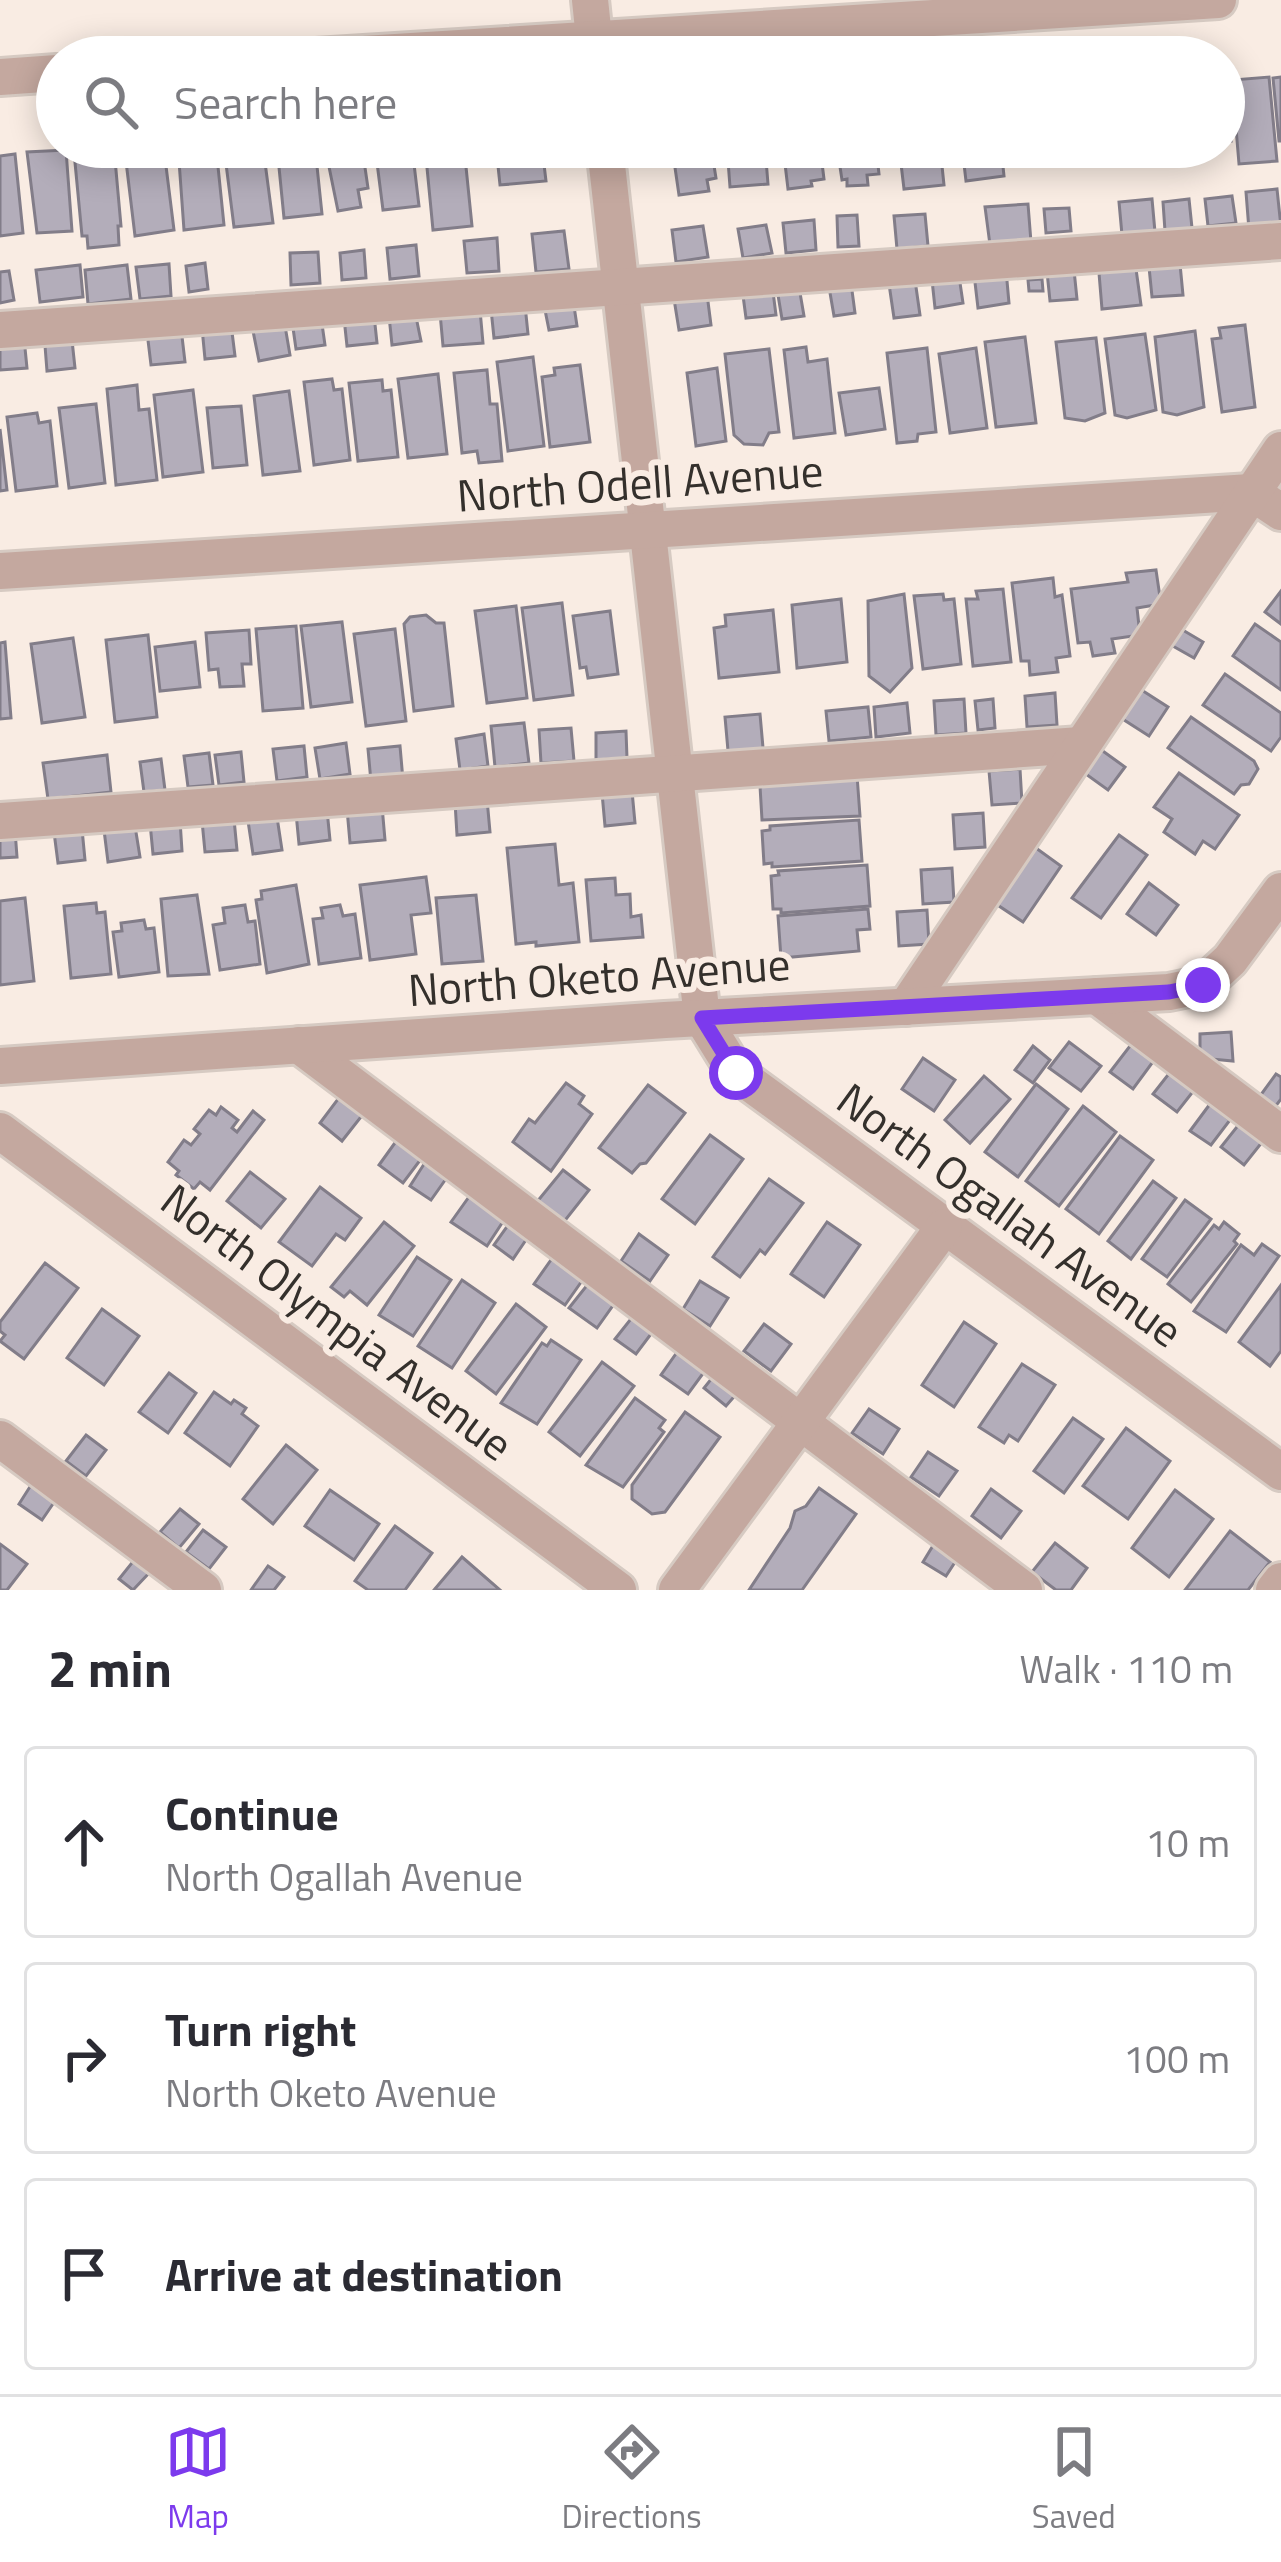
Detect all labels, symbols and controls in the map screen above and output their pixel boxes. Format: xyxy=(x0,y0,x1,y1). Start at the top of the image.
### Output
search box xyxy=(36,36,1245,168)
text: Search here xyxy=(174,68,397,136)
icon: search xyxy=(78,69,144,135)
street label: North Odell Avenue xyxy=(454,435,825,529)
street label: North Oketo Avenue xyxy=(406,929,792,1023)
route end xyxy=(1176,958,1230,1012)
route start xyxy=(709,1046,763,1100)
street label: North Ogallah Avenue xyxy=(824,1065,1198,1363)
street label: North Olympia Avenue xyxy=(147,1166,528,1476)
text: 2 min xyxy=(48,1629,172,1707)
text: Walk · 110 m xyxy=(1019,1639,1233,1698)
text: Continue xyxy=(165,1779,339,1847)
icon: ahead xyxy=(51,1809,117,1875)
text: 10 m xyxy=(1145,1813,1230,1872)
text: North Ogallah Avenue xyxy=(165,1847,523,1906)
text: Turn right xyxy=(165,1995,356,2063)
icon: right xyxy=(51,2025,117,2091)
text: 100 m xyxy=(1123,2029,1230,2088)
text: North Oketo Avenue xyxy=(165,2063,497,2122)
text: Arrive at destination xyxy=(165,2240,563,2308)
icon: arrive xyxy=(51,2241,117,2307)
tab: Map xyxy=(165,2419,231,2541)
tab: Directions xyxy=(562,2419,701,2541)
tab: Saved xyxy=(1032,2419,1116,2541)

